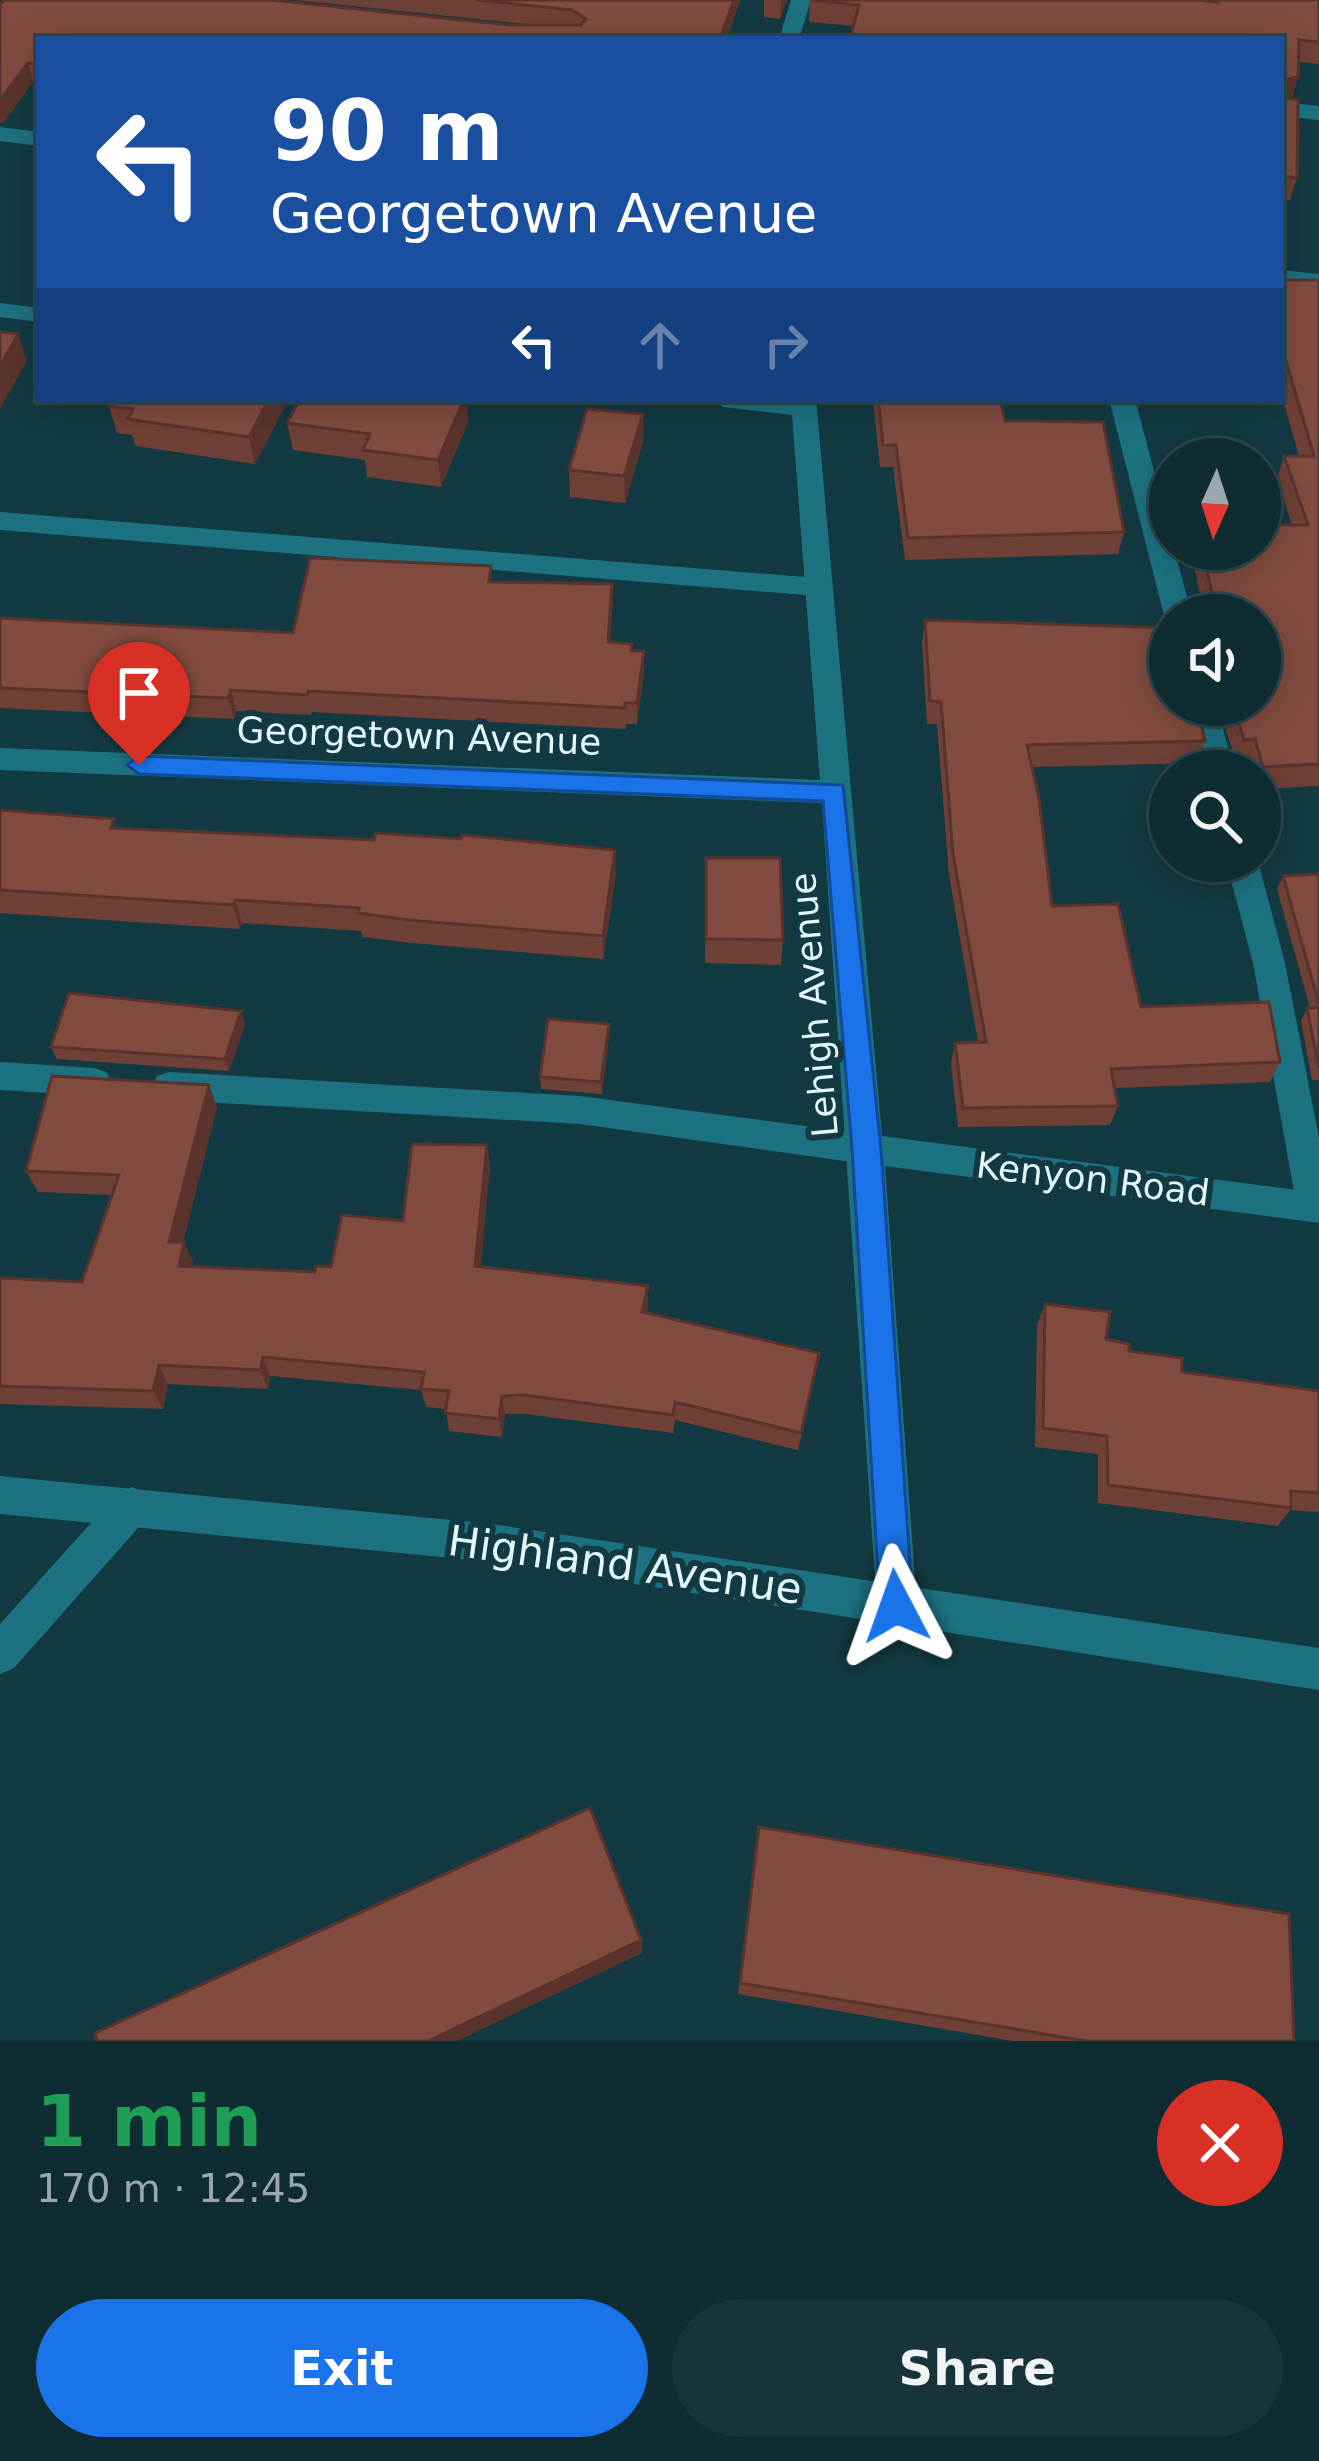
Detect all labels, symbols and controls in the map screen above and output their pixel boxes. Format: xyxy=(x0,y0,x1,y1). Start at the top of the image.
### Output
text: 90 m xyxy=(270,82,504,180)
icon: left xyxy=(72,84,228,240)
text: Georgetown Avenue xyxy=(270,182,817,245)
icon: left xyxy=(501,312,567,378)
icon: ahead xyxy=(627,312,693,378)
icon: right xyxy=(753,312,819,378)
north arrow xyxy=(1149,438,1281,570)
map controls xyxy=(1149,438,1281,882)
button: sound xyxy=(1149,594,1281,726)
pin xyxy=(88,642,190,765)
icon: arrive xyxy=(106,660,172,726)
street label: Georgetown Avenue xyxy=(236,709,602,763)
button: search xyxy=(1149,750,1281,882)
street label: Lehigh Avenue xyxy=(782,871,846,1139)
street label: Kenyon Road xyxy=(974,1144,1212,1214)
street label: Highland Avenue xyxy=(445,1516,805,1614)
position arrow xyxy=(833,1543,959,1669)
text: 1 min xyxy=(36,2079,262,2163)
button: close xyxy=(1157,2080,1283,2206)
text: 170 m · 12:45 xyxy=(36,2166,310,2211)
button: Exit xyxy=(36,2299,648,2437)
button: Share xyxy=(672,2299,1283,2437)

